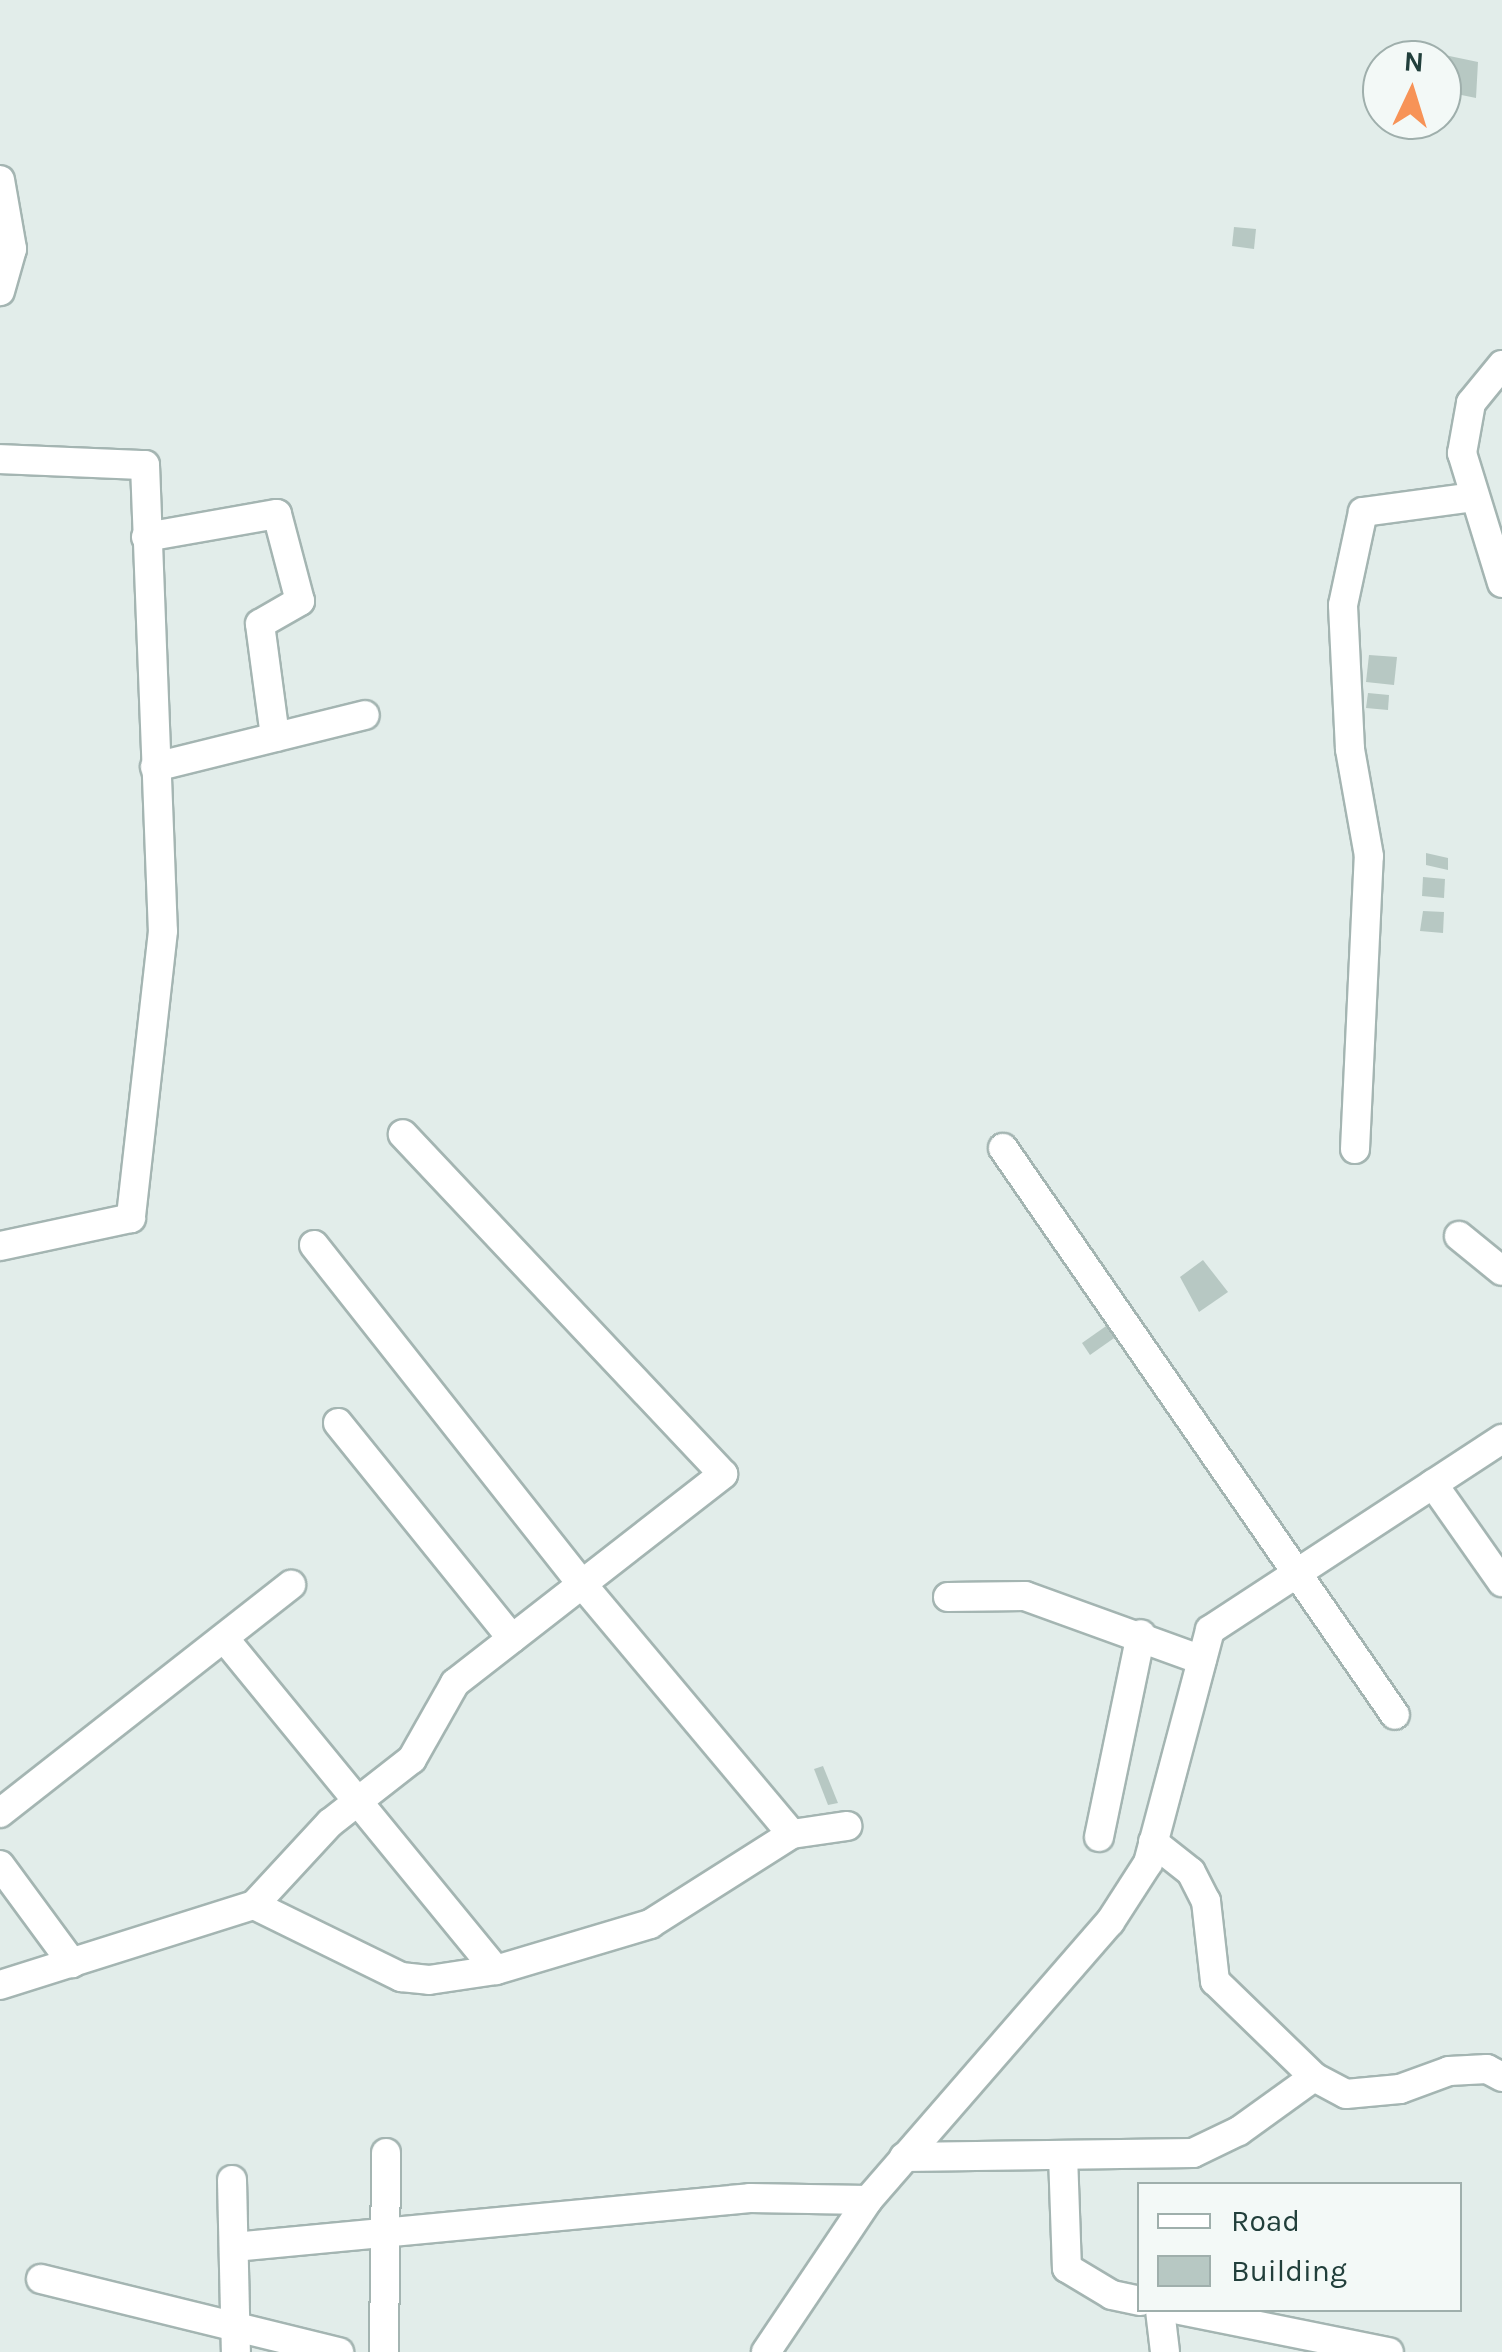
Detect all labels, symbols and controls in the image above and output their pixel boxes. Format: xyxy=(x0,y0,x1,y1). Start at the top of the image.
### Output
north arrow xyxy=(1362,40,1462,140)
text: N xyxy=(1403,44,1425,79)
legend xyxy=(1137,2182,1462,2312)
text: Road xyxy=(1231,2203,1300,2239)
text: Building xyxy=(1231,2253,1347,2289)

